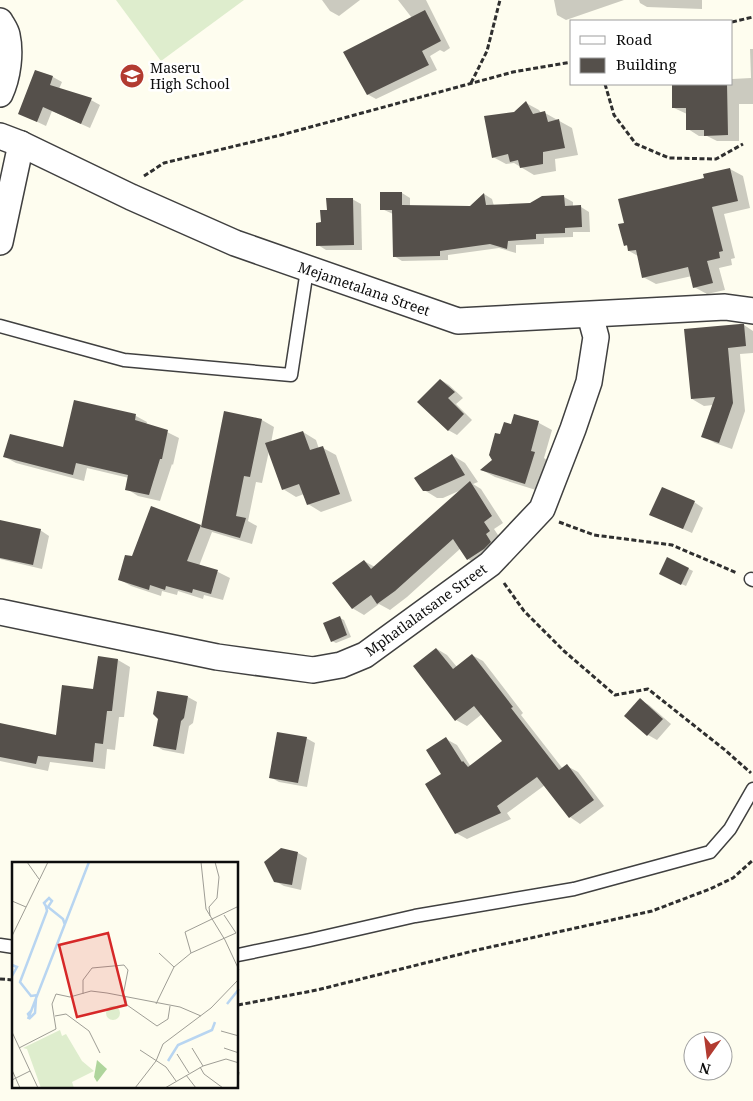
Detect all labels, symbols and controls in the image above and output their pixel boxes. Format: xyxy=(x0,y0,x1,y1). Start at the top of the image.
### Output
legend xyxy=(570,20,733,85)
text: Road xyxy=(616,29,652,49)
text: Building xyxy=(616,54,677,74)
place label: Maseru High School xyxy=(150,58,230,93)
school or university icon: Maseru High School xyxy=(119,63,145,89)
street label: Mejametalana Street xyxy=(296,257,433,320)
street label: Mphatlalatsane Street xyxy=(361,559,490,660)
inset map xyxy=(12,862,239,1088)
north arrow xyxy=(683,1031,733,1081)
text: N xyxy=(697,1059,712,1080)

